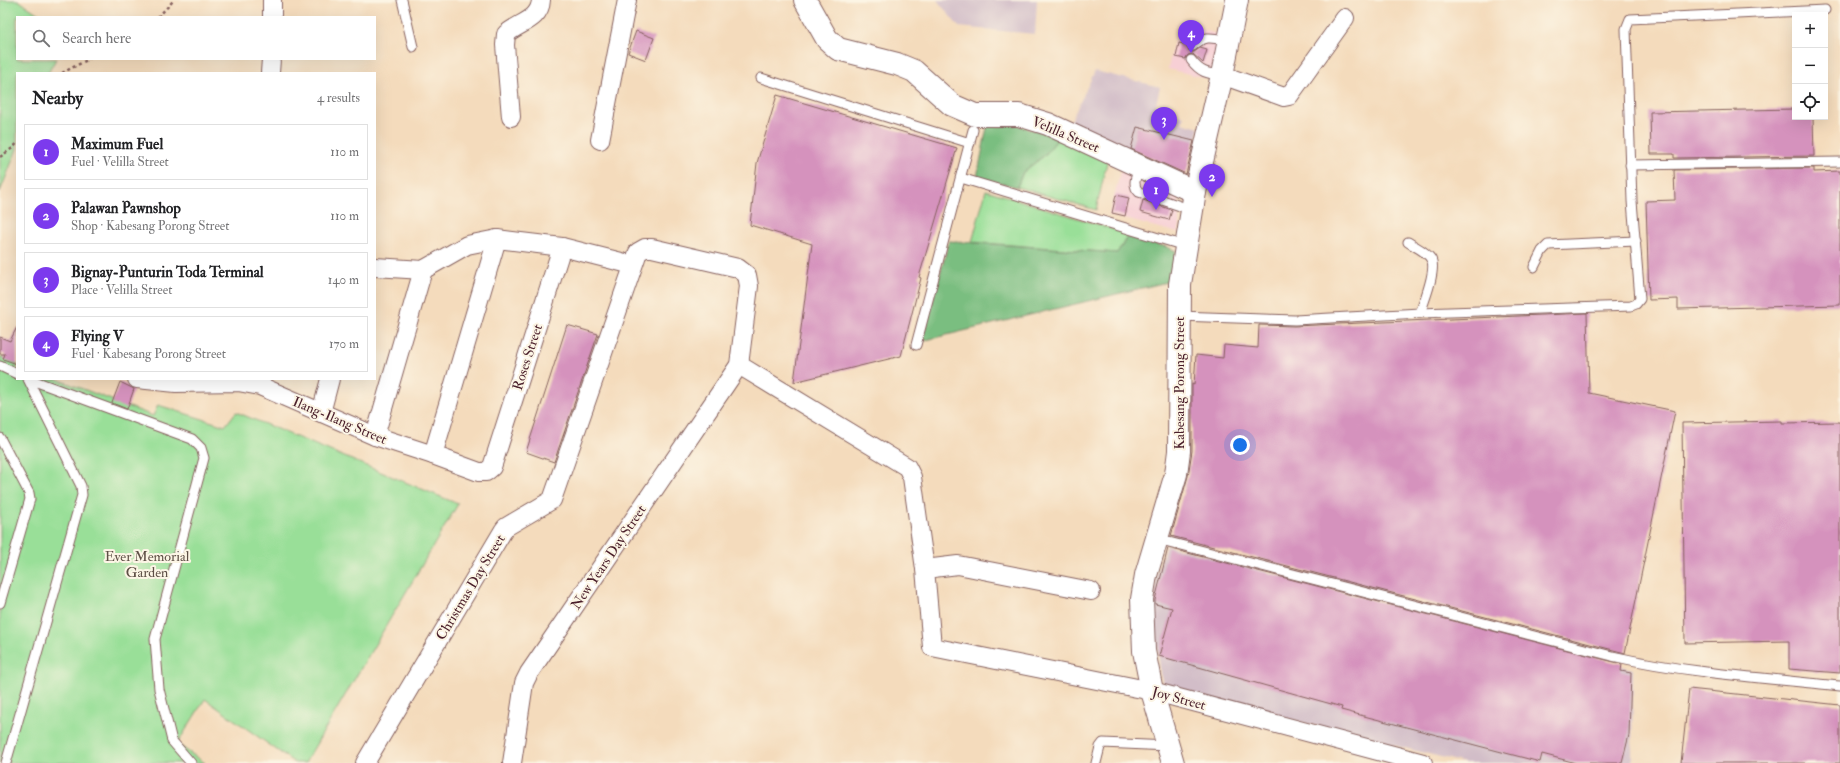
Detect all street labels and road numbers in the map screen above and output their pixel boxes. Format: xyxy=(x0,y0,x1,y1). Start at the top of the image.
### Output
street label: Velilla Street xyxy=(1030,113,1102,156)
street label: Kabesang Porong Street xyxy=(1171,316,1188,450)
street label: Roses Street xyxy=(509,321,546,392)
street label: Ilang-Ilang Street xyxy=(290,393,390,448)
street label: New Years Day Street xyxy=(567,501,651,613)
street label: Christmas Day Street xyxy=(432,531,510,644)
street label: Joy Street xyxy=(1149,683,1208,715)

